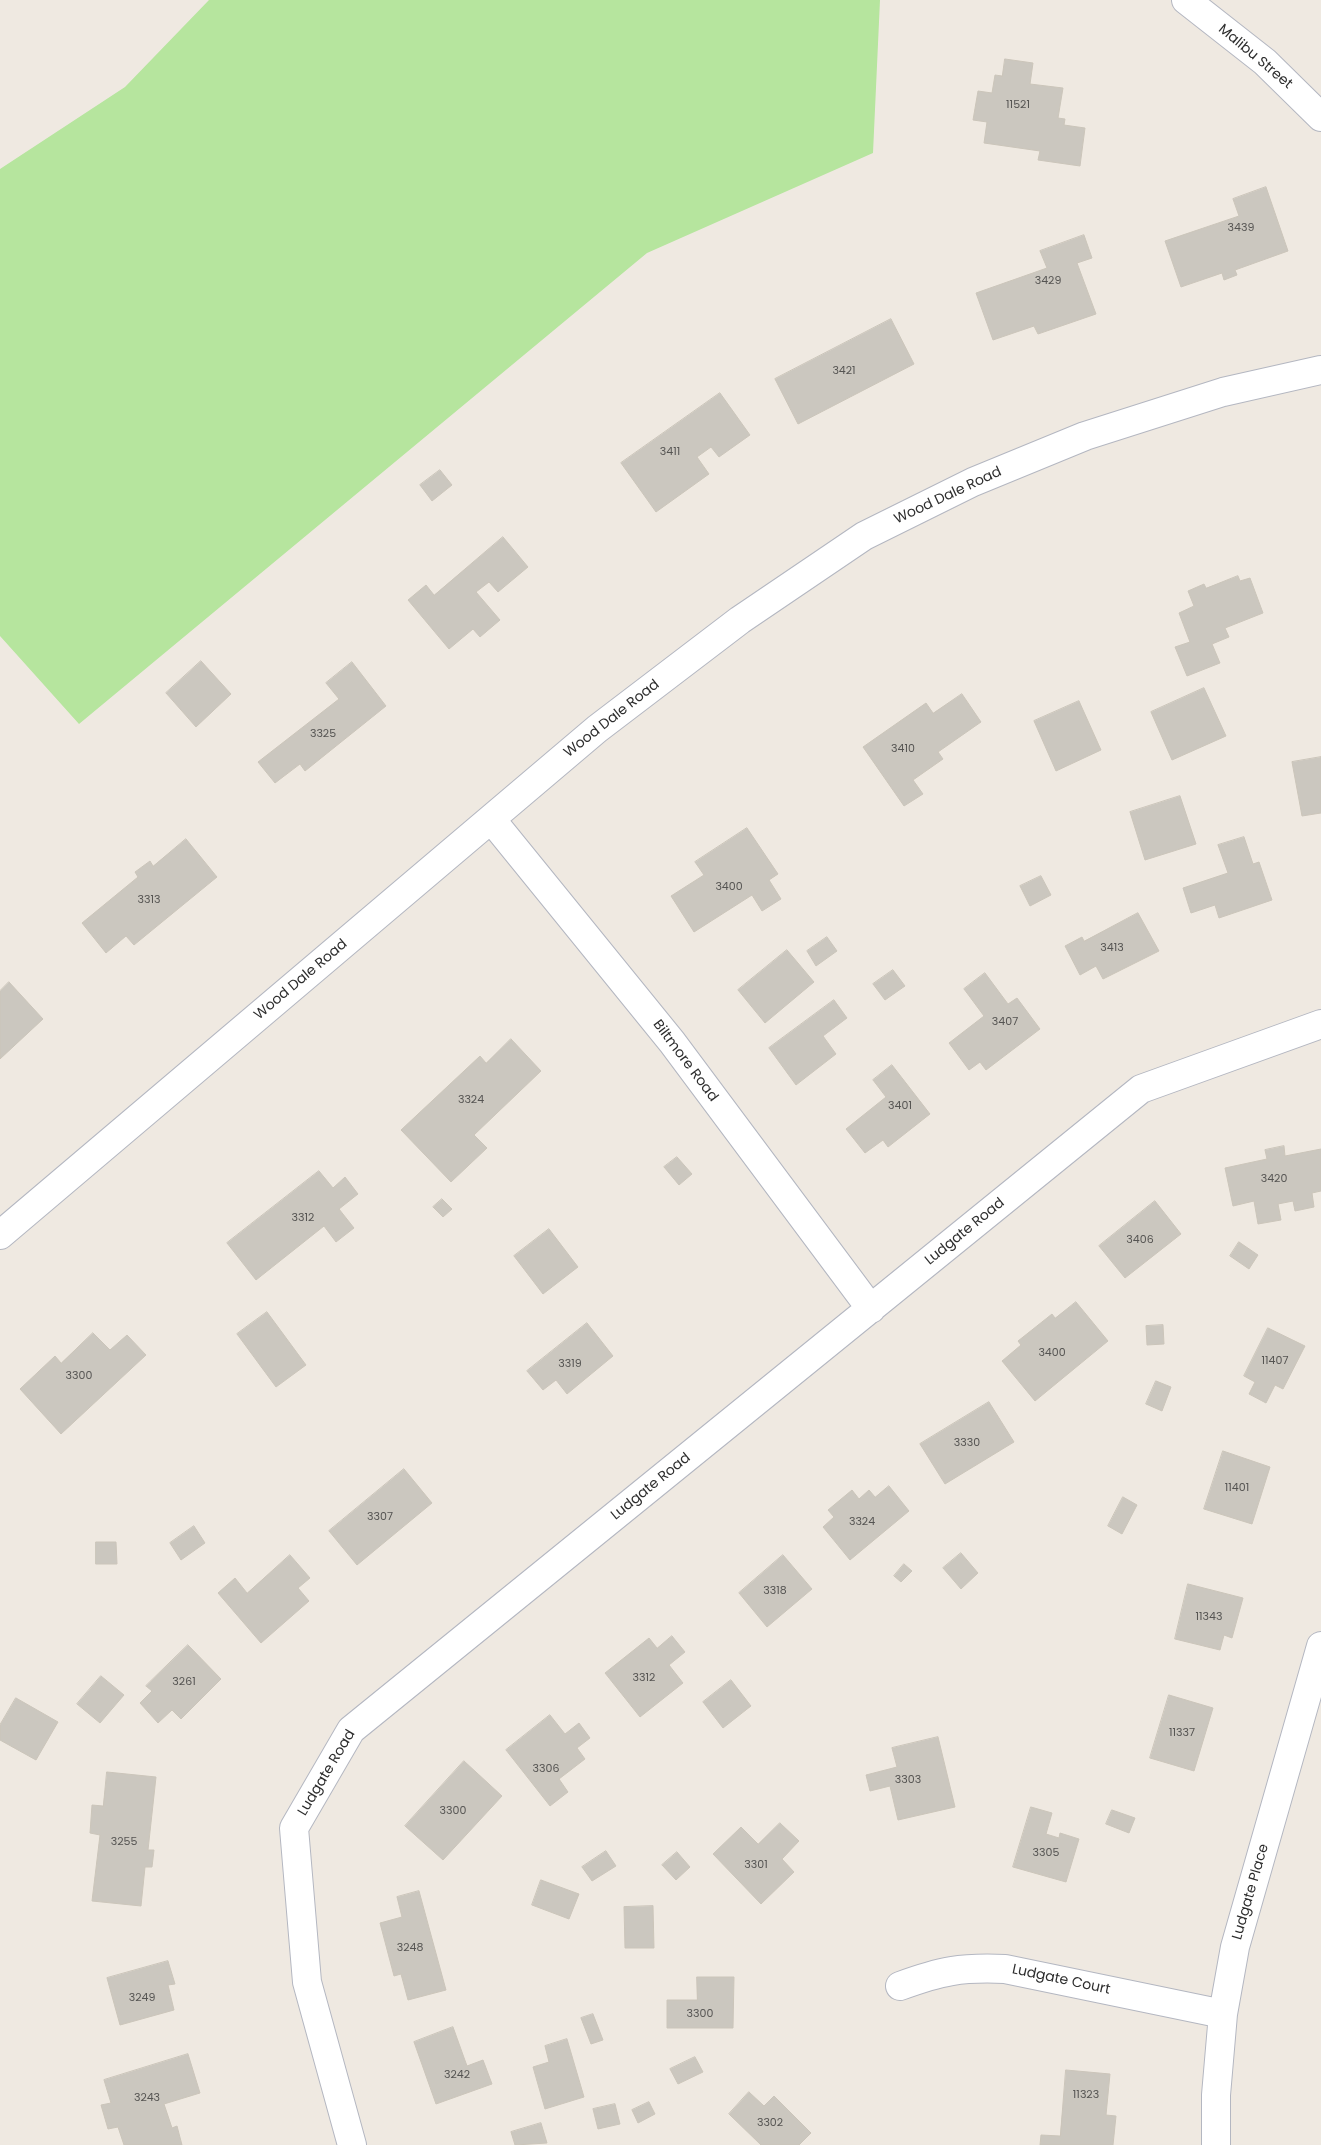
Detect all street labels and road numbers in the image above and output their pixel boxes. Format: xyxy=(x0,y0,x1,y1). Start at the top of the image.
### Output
street label: Malibu Street xyxy=(1215,21,1295,93)
street label: Wood Dale Road xyxy=(892,464,1004,528)
street label: Wood Dale Road xyxy=(561,677,663,761)
street label: Wood Dale Road xyxy=(251,936,351,1024)
street label: Biltmore Road xyxy=(649,1017,721,1105)
street label: Ludgate Road xyxy=(922,1195,1008,1269)
street label: Ludgate Road xyxy=(608,1450,694,1524)
street label: Ludgate Road xyxy=(295,1727,359,1819)
street label: Ludgate Place xyxy=(1229,1842,1273,1942)
street label: Ludgate Court xyxy=(1010,1961,1112,1999)

